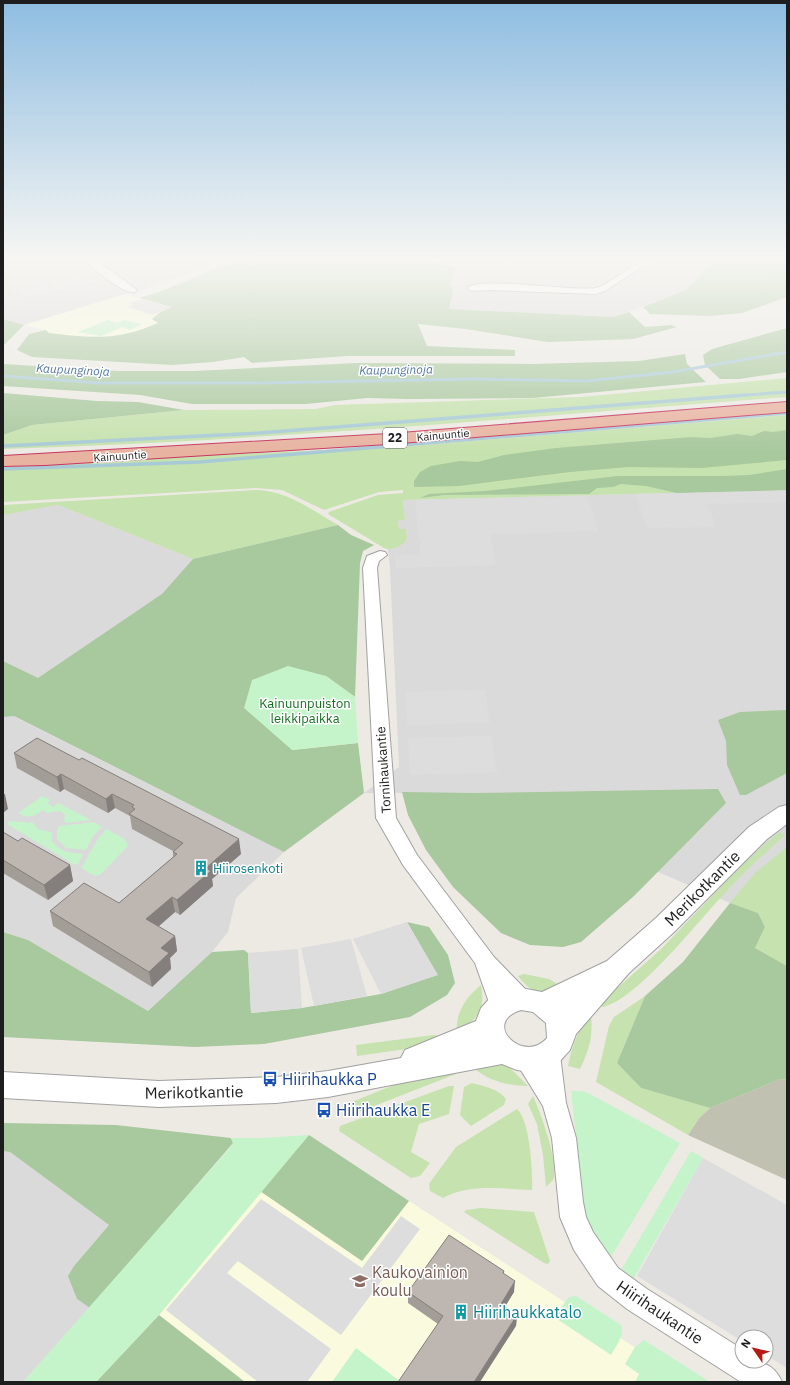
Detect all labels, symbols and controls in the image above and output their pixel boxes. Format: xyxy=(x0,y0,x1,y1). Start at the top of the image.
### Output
water label: Kaupunginoja xyxy=(36,360,110,379)
water label: Kaupunginoja xyxy=(359,361,433,378)
street label: Kainuuntie xyxy=(416,426,470,444)
road number: 22 xyxy=(383,428,407,448)
street label: Kainuuntie xyxy=(93,447,147,465)
park label: Kainuunpuiston leikkipaikka xyxy=(259,695,351,727)
street label: Tornihaukantie xyxy=(372,726,395,814)
street label: Merikotkantie xyxy=(660,846,744,930)
building icon: Hiirosenkoti xyxy=(192,859,210,877)
place label: Hiirosenkoti xyxy=(213,860,283,877)
place label: Hiirihaukka P xyxy=(282,1069,377,1089)
bus stop icon: Hiirihaukka P xyxy=(261,1070,279,1088)
street label: Merikotkantie xyxy=(144,1081,244,1103)
place label: Hiirihaukka E xyxy=(336,1100,430,1120)
bus stop icon: Hiirihaukka E xyxy=(315,1101,333,1119)
place label: Kaukovainion koulu xyxy=(372,1262,468,1300)
school or university icon: Kaukovainion koulu xyxy=(351,1272,369,1290)
street label: Hiirihaukantie xyxy=(613,1276,707,1348)
place label: Hiirihaukkatalo xyxy=(473,1302,582,1322)
building icon: Hiirihaukkatalo xyxy=(452,1303,470,1321)
north arrow xyxy=(734,1329,774,1369)
text: N xyxy=(738,1336,754,1351)

